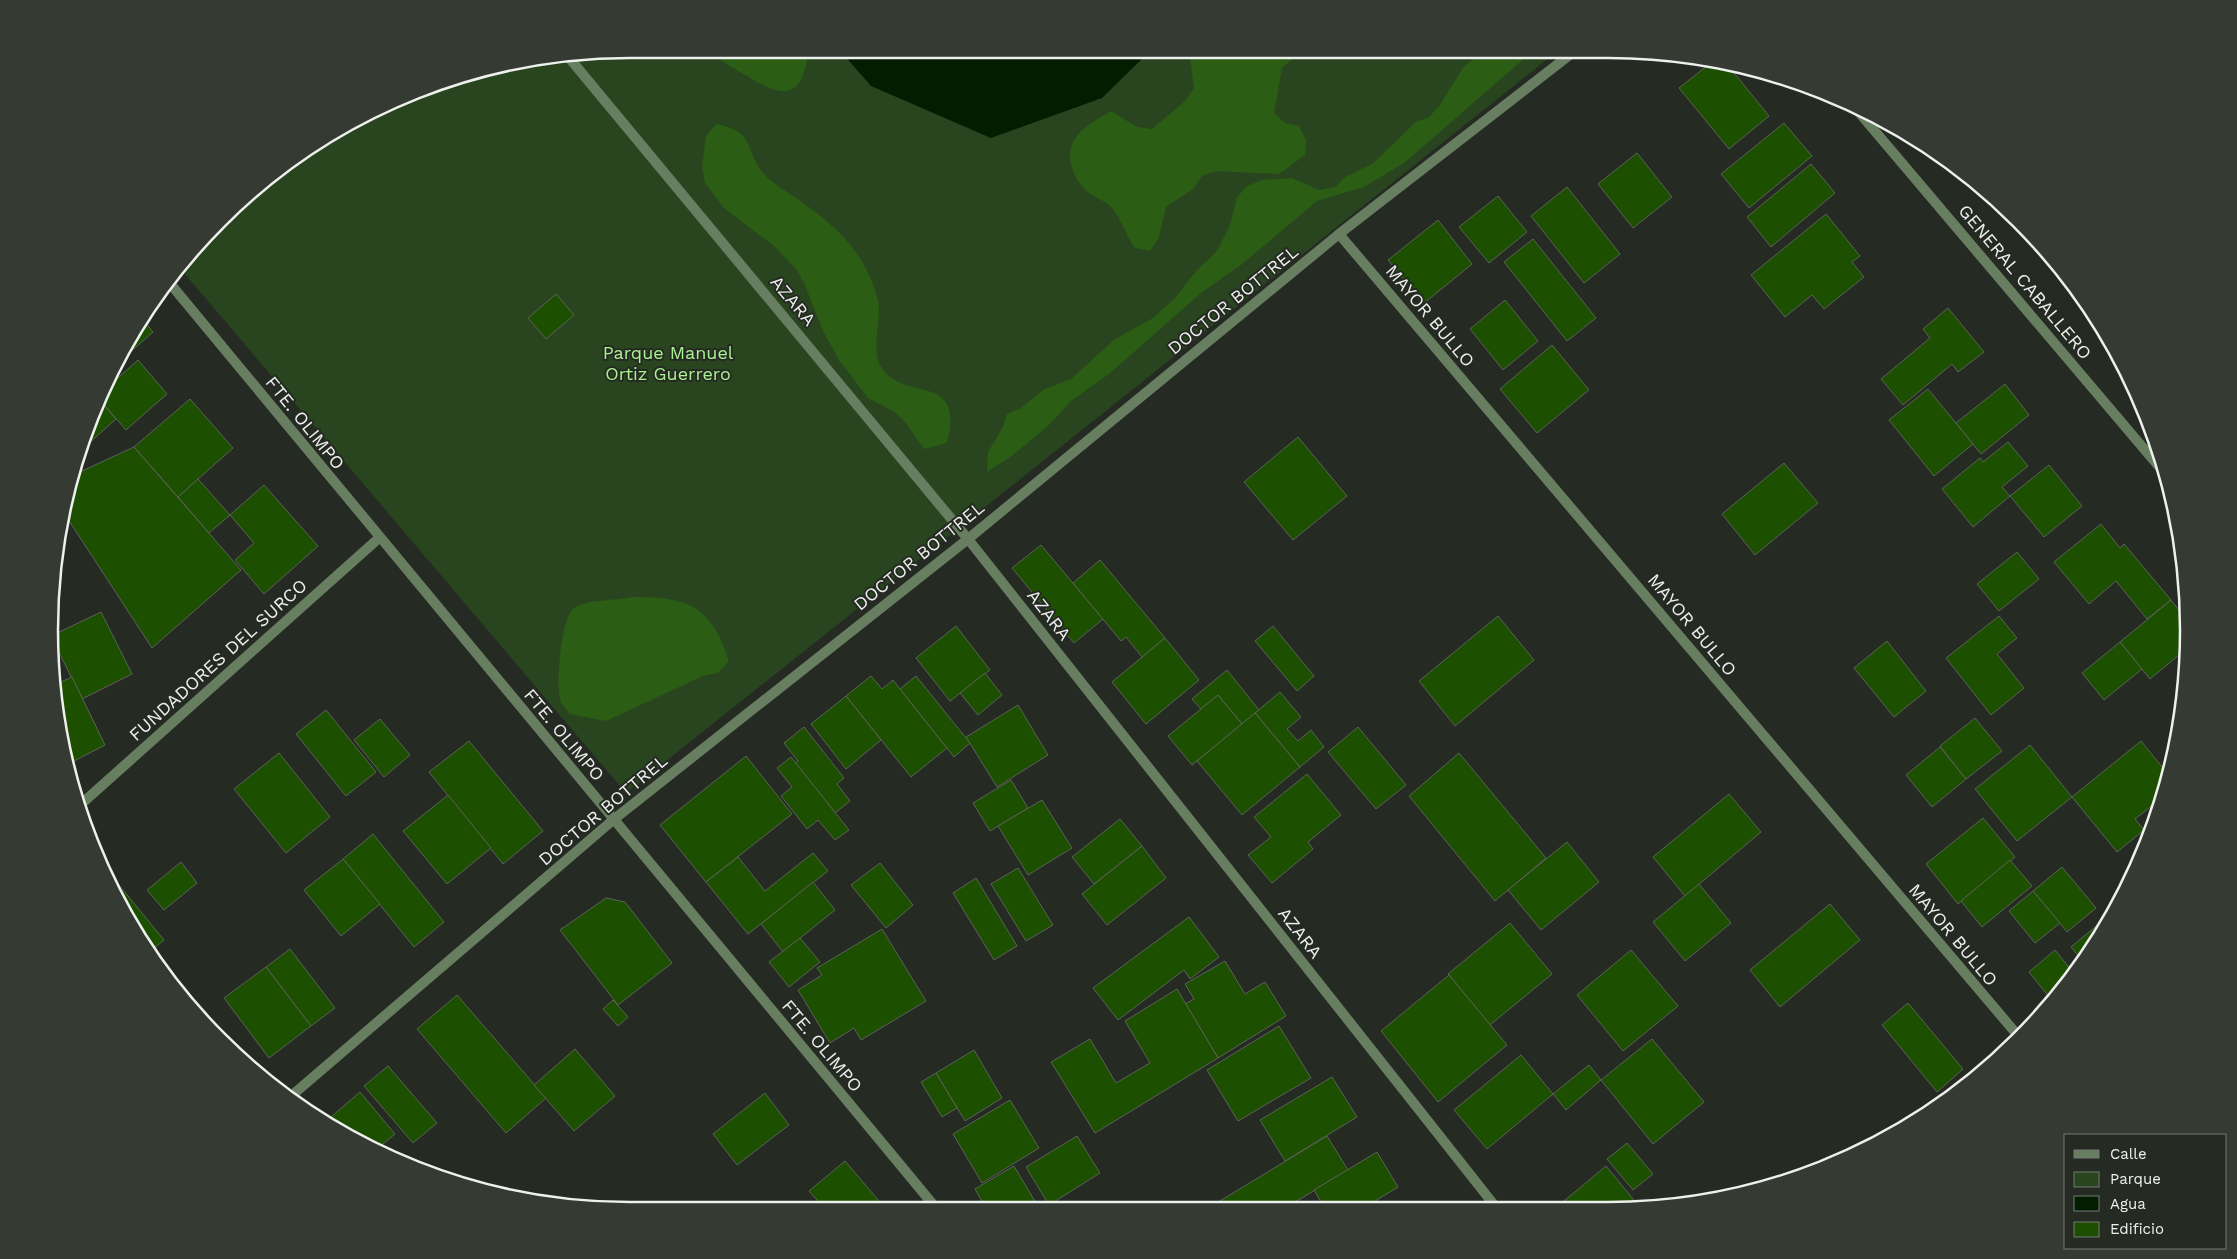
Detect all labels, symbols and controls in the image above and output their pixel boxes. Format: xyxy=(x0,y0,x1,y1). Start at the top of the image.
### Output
street label: GENERAL CABALLERO xyxy=(1955,200,2096,363)
street label: DOCTOR BOTTREL xyxy=(1163,240,1302,359)
street label: MAYOR BULLO xyxy=(1382,260,1479,371)
street label: AZARA xyxy=(766,271,820,330)
park label: Parque Manuel Ortiz Guerrero xyxy=(603,342,734,384)
street label: FTE. OLIMPO xyxy=(261,372,349,473)
street label: DOCTOR BOTTREL xyxy=(849,496,988,615)
street label: MAYOR BULLO xyxy=(1644,569,1741,680)
street label: FUNDADORES DEL SURCO xyxy=(125,574,311,745)
street label: AZARA xyxy=(1023,585,1076,644)
street label: FTE. OLIMPO xyxy=(520,684,609,785)
street label: DOCTOR BOTTREL xyxy=(534,749,672,870)
street label: MAYOR BULLO xyxy=(1905,879,2002,990)
street label: AZARA xyxy=(1274,903,1327,962)
street label: FTE. OLIMPO xyxy=(778,995,867,1096)
legend xyxy=(2064,1134,2227,1249)
text: Calle xyxy=(2110,1145,2147,1163)
text: Parque xyxy=(2110,1170,2161,1188)
text: Agua xyxy=(2110,1195,2146,1213)
text: Edificio xyxy=(2110,1220,2164,1238)

